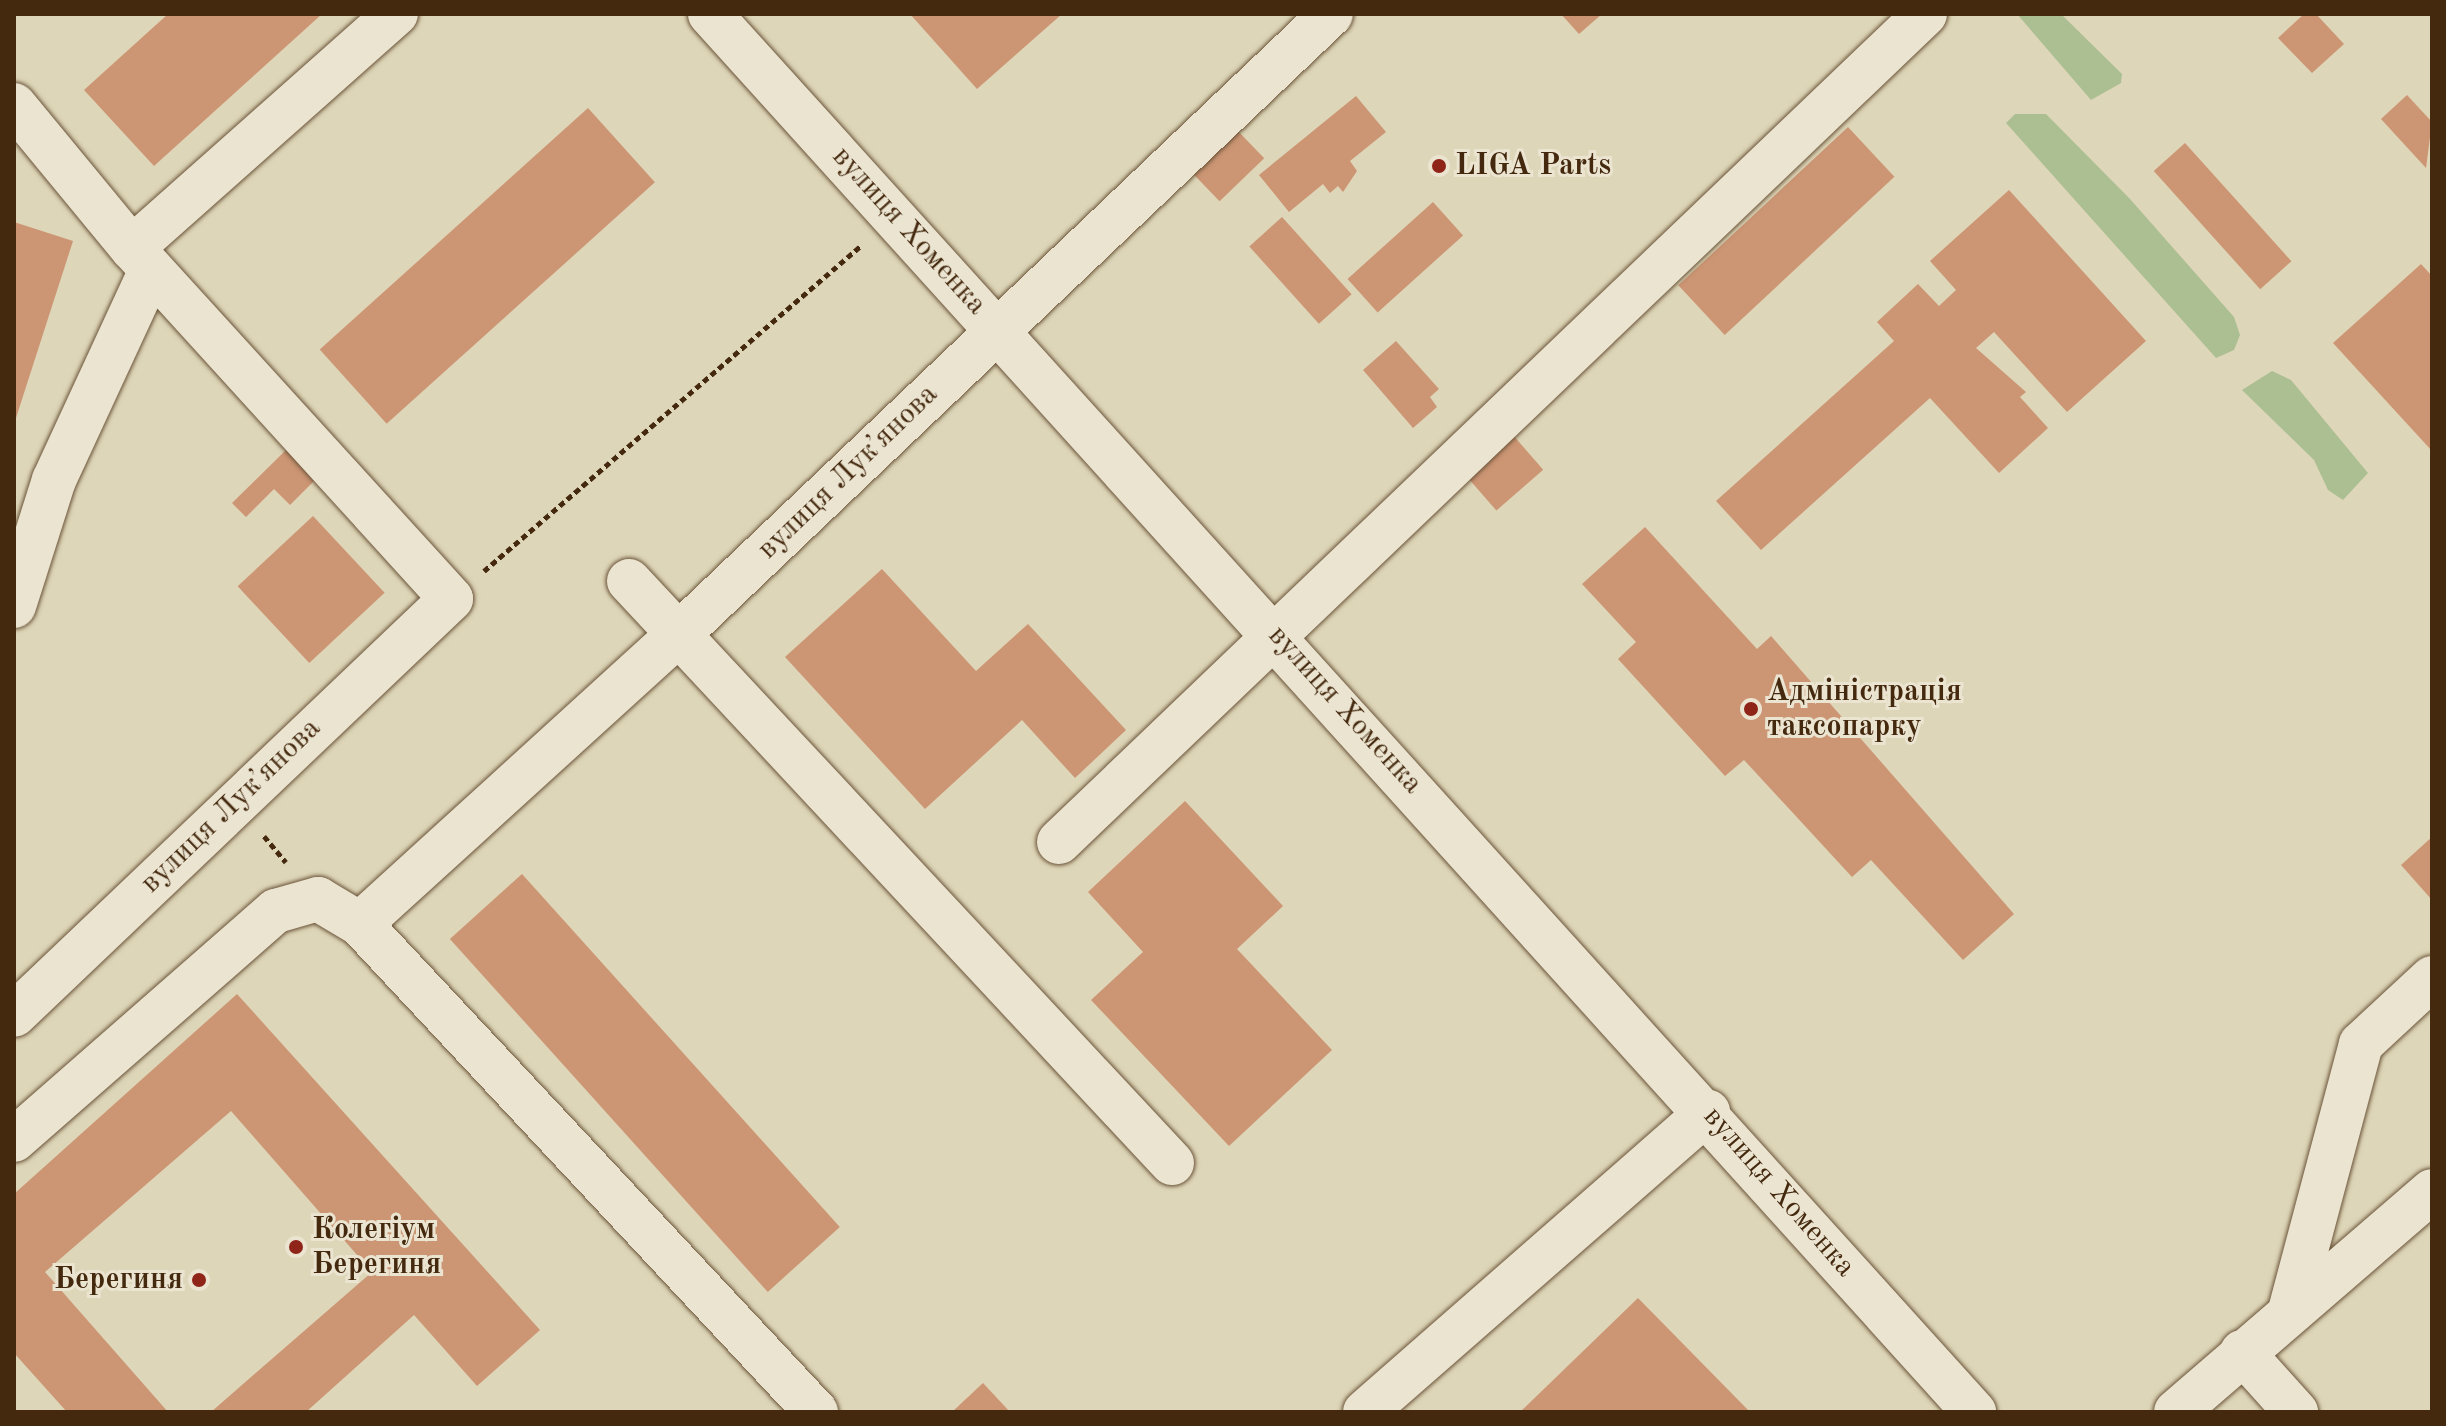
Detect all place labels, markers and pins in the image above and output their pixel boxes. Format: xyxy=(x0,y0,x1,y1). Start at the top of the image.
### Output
place label: LIGA Parts xyxy=(1455,148,1611,184)
marker: LIGA Parts xyxy=(1430,157,1448,175)
place label: Адміністрація таксопарку xyxy=(1767,674,1962,744)
marker: Адміністрація таксопарку xyxy=(1742,700,1760,718)
place label: Колегіум Берегиня xyxy=(312,1212,441,1282)
marker: Колегіум Берегиня xyxy=(287,1238,305,1256)
place label: Берегиня xyxy=(54,1262,183,1298)
marker: Берегиня xyxy=(190,1271,208,1289)

